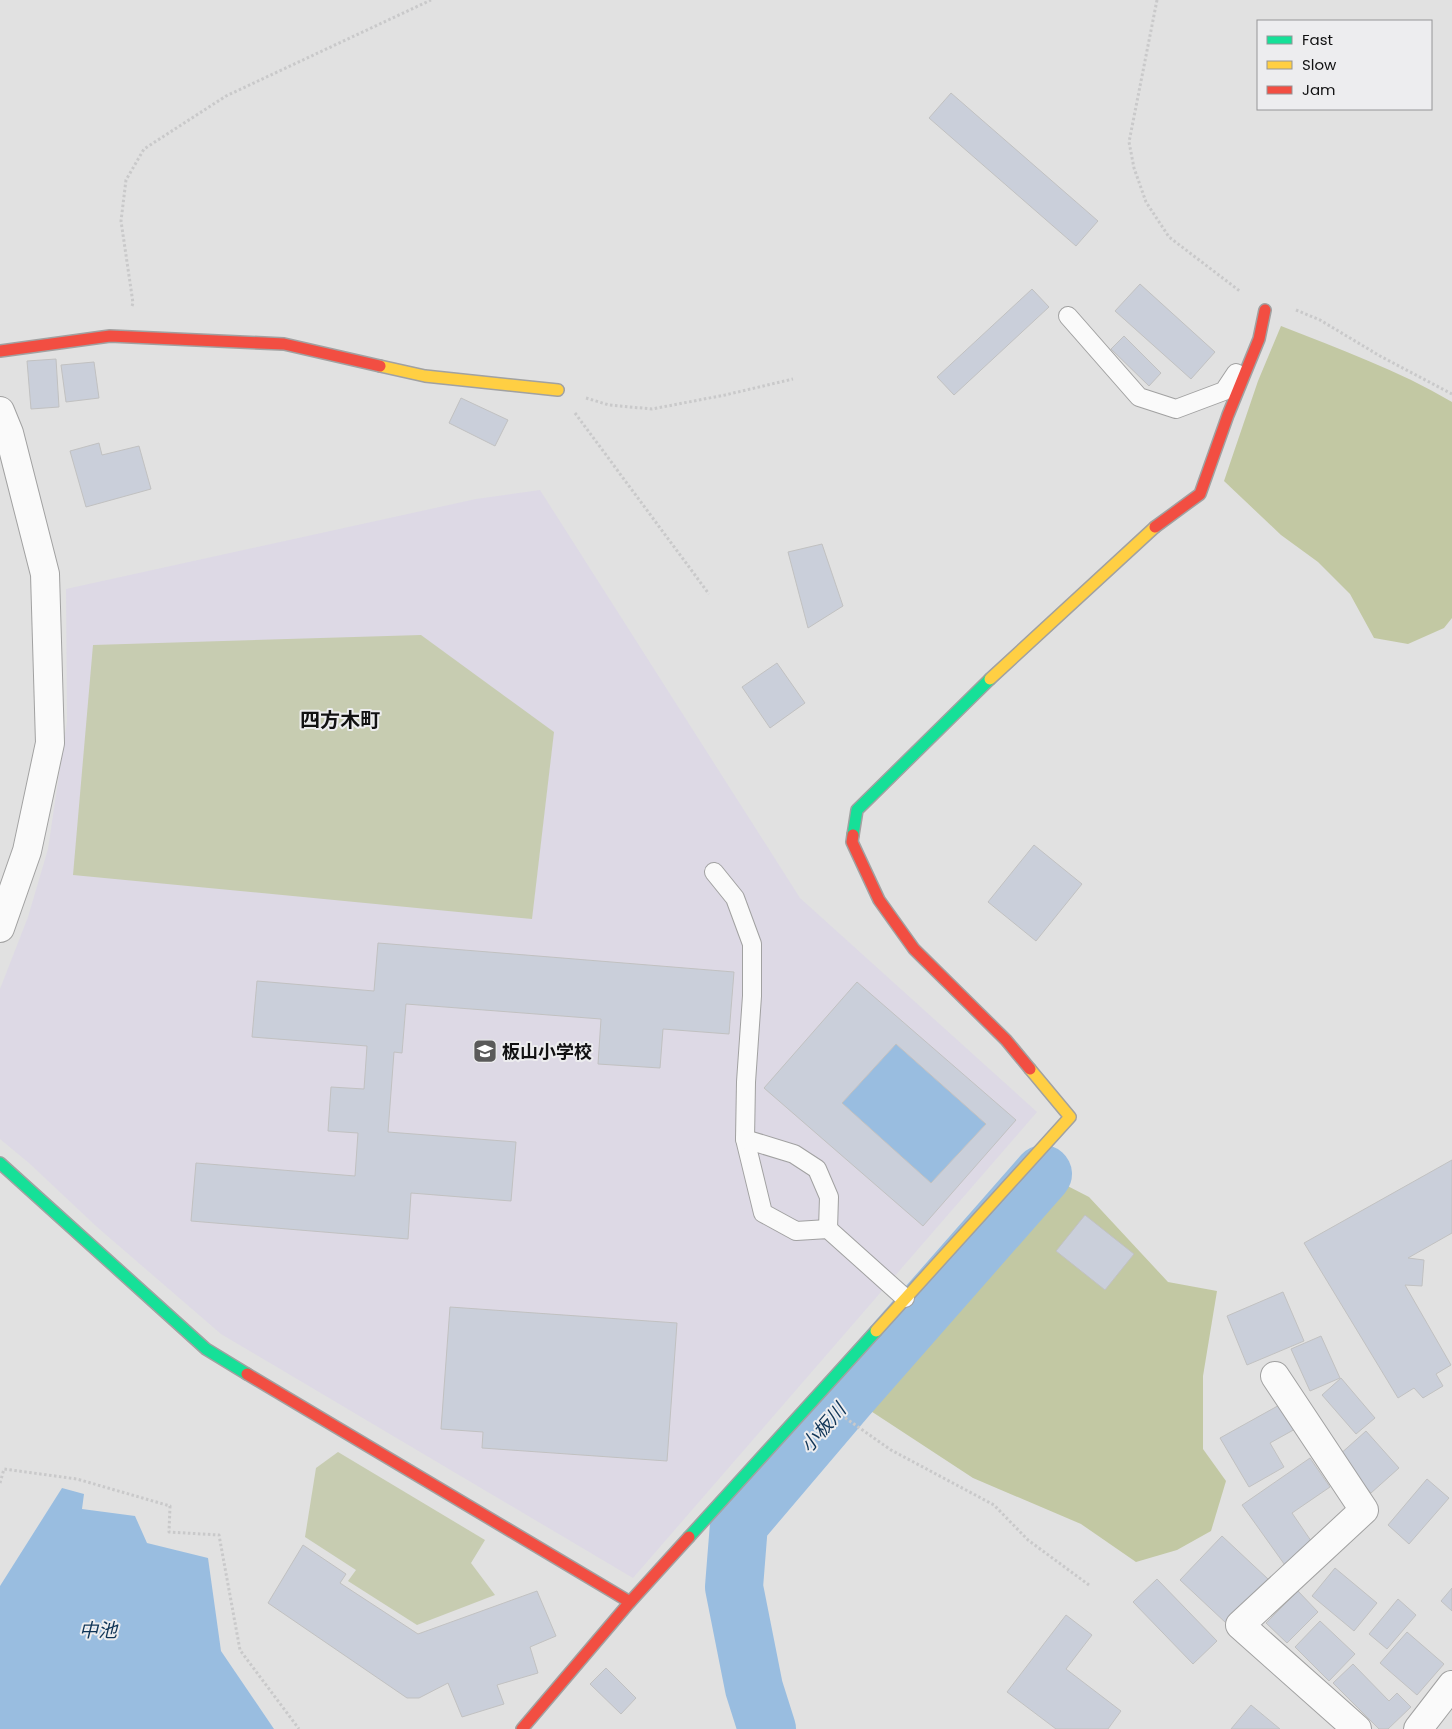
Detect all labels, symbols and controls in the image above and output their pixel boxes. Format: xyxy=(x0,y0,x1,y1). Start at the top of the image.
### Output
legend xyxy=(1257,20,1432,110)
text: Fast xyxy=(1302,29,1333,50)
text: Slow xyxy=(1302,54,1337,75)
text: Jam xyxy=(1302,79,1336,100)
district label: 四方木町 xyxy=(300,706,380,734)
school or university icon: 板山小学校 xyxy=(472,1038,498,1064)
place label: 板山小学校 xyxy=(502,1039,592,1064)
water label: 小板川 xyxy=(794,1396,853,1458)
water label: 中池 xyxy=(79,1617,119,1644)

